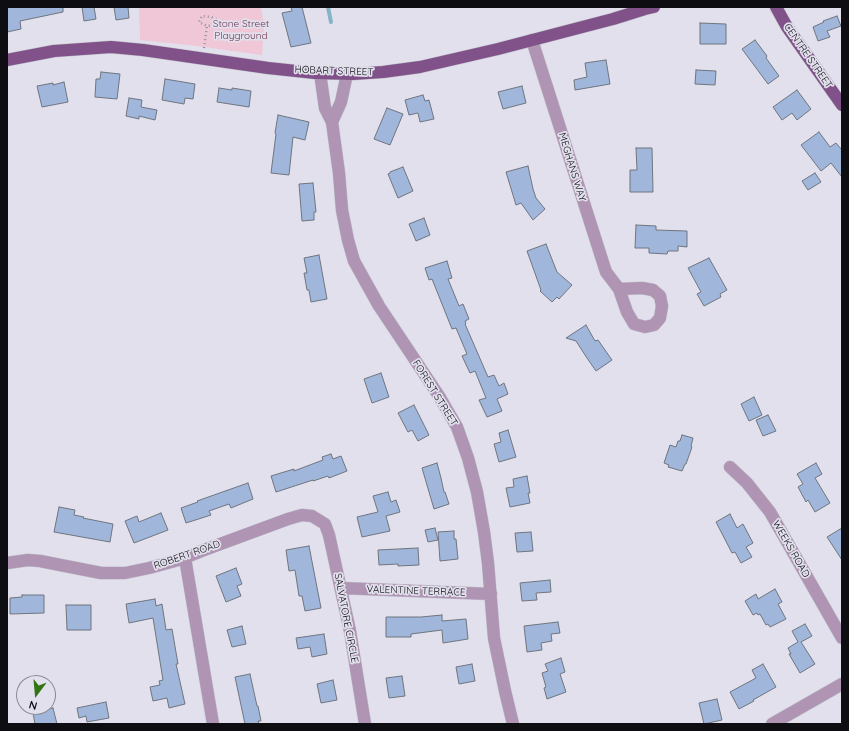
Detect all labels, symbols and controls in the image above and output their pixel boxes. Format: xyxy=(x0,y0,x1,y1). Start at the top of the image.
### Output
park label: Stone Street Playground xyxy=(213,18,269,42)
street label: CENTRE STREET xyxy=(781,21,835,91)
street label: HOBART STREET xyxy=(294,64,374,78)
street label: MEGHANS WAY xyxy=(556,131,588,203)
street label: FOREST STREET xyxy=(410,358,460,428)
street label: WEEKS ROAD xyxy=(770,518,812,580)
street label: ROBERT ROAD xyxy=(152,538,222,572)
street label: SALVATORE CIRCLE xyxy=(331,572,361,664)
street label: VALENTINE TERRACE xyxy=(366,583,466,599)
north arrow xyxy=(16,675,56,715)
text: N xyxy=(27,698,39,713)

